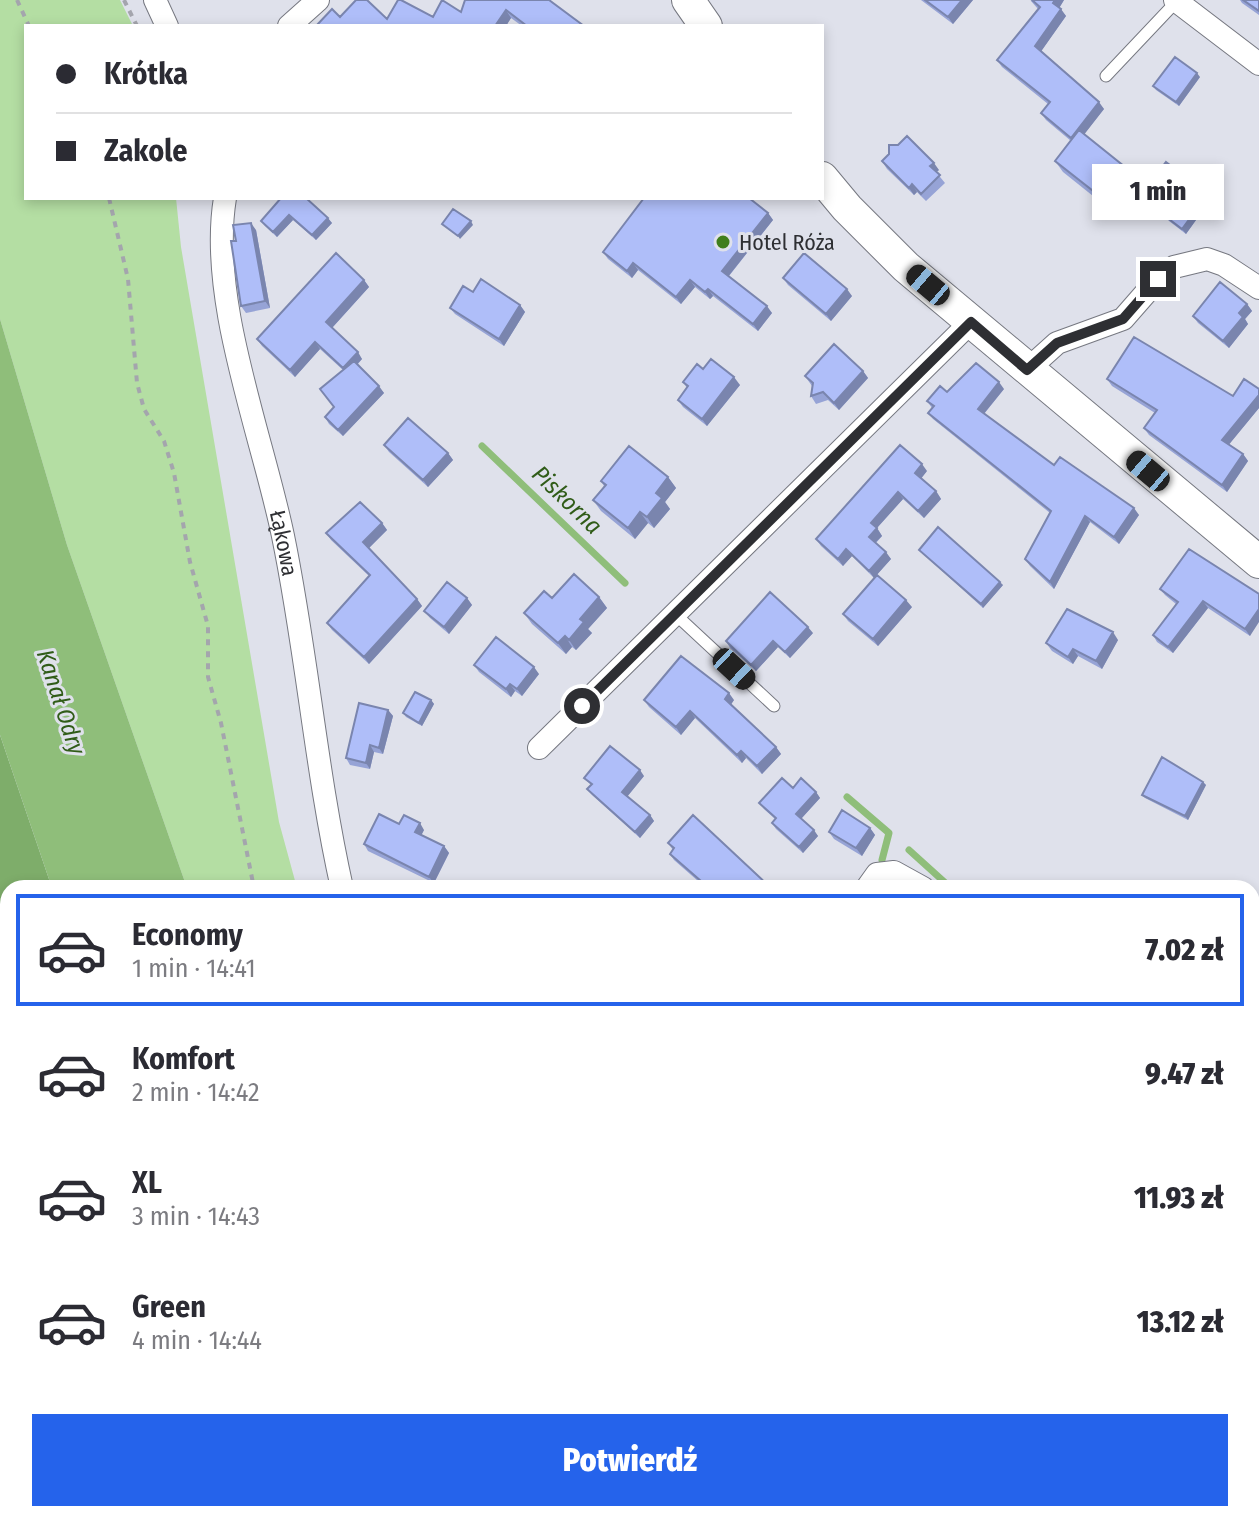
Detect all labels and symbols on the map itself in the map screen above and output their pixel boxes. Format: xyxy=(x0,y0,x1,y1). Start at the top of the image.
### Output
callout: 1 min xyxy=(1092,163,1224,219)
place label: Hotel Róża xyxy=(739,229,835,256)
marker: Hotel Róża xyxy=(714,233,732,251)
car xyxy=(902,260,954,310)
route end xyxy=(1140,261,1176,297)
car xyxy=(1122,446,1174,496)
water label: Piskorna xyxy=(526,460,608,540)
street label: Łąkowa xyxy=(264,507,303,578)
car xyxy=(708,644,760,694)
water label: Kanał Odry xyxy=(31,646,92,759)
route start xyxy=(564,688,600,724)

